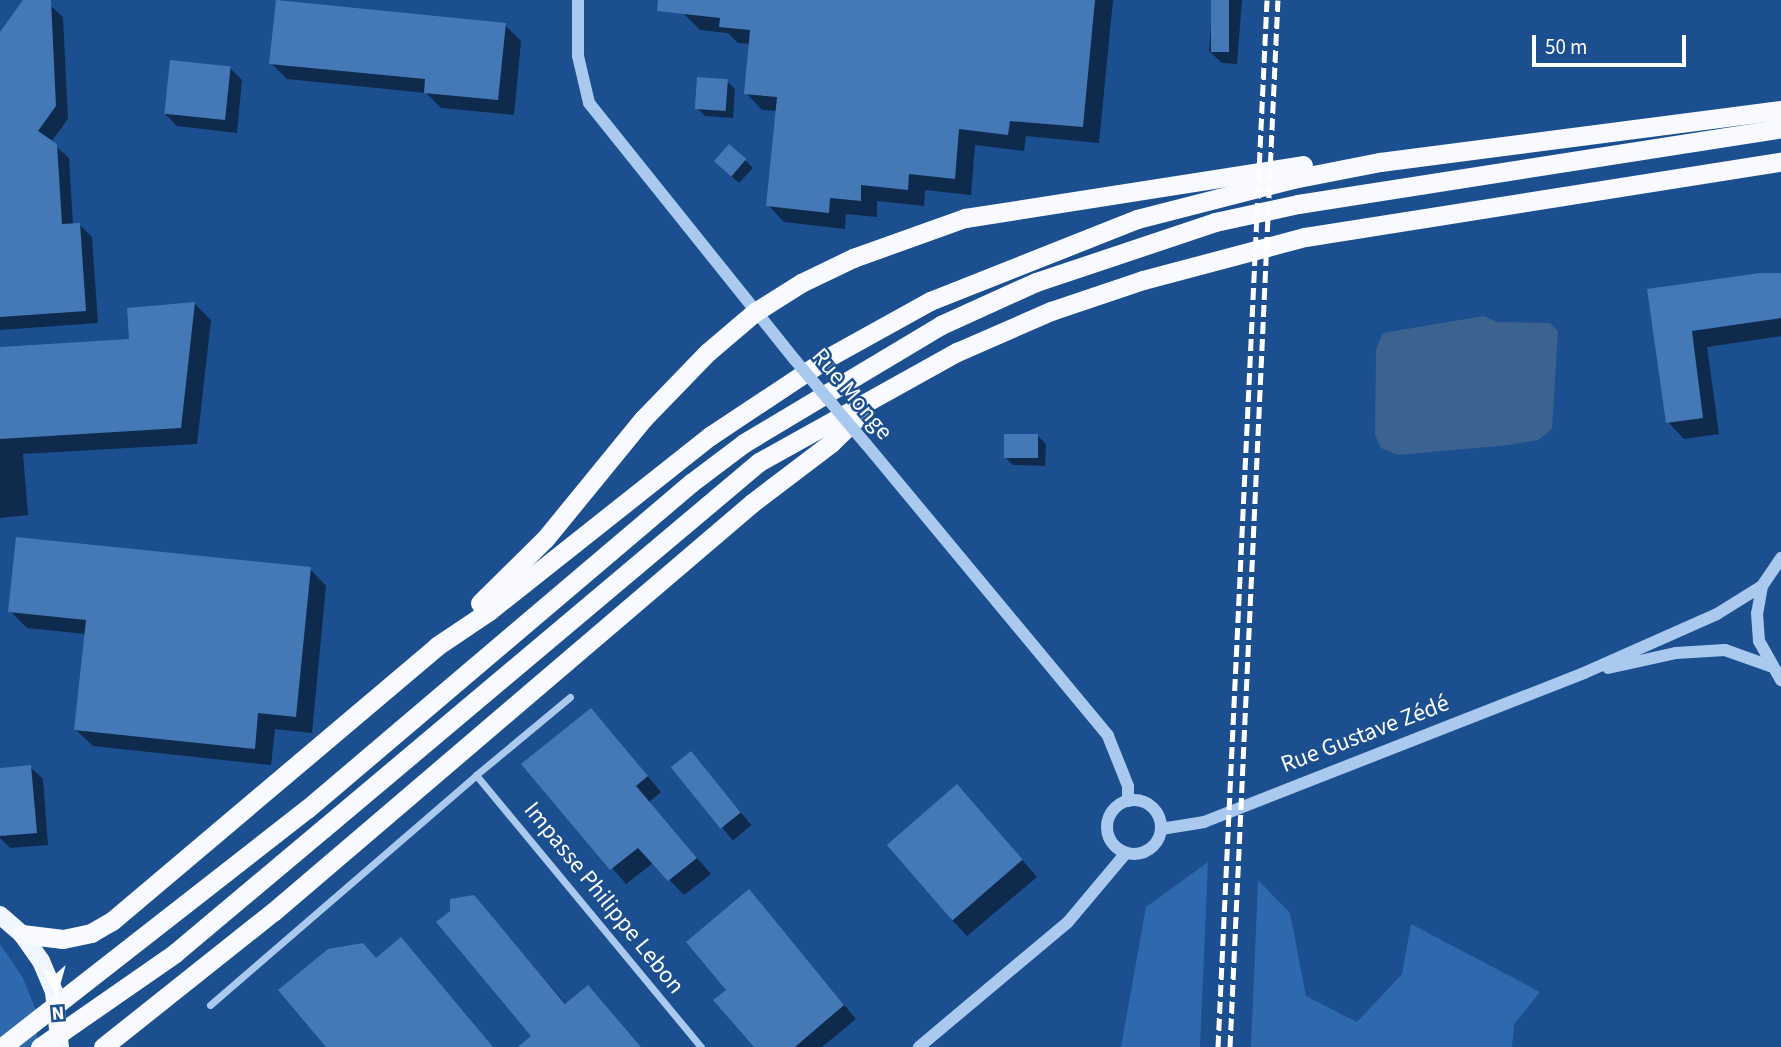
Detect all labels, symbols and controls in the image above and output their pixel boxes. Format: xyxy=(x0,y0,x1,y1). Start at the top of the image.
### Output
scale bar xyxy=(1536,21,1690,65)
text: 50 m xyxy=(1545,32,1587,62)
street label: Rue Monge xyxy=(805,342,899,446)
street label: Rue Gustave Zédé xyxy=(1277,689,1453,779)
street label: Impasse Philippe Lebon xyxy=(518,796,690,1000)
north arrow xyxy=(21,956,91,1026)
text: N xyxy=(50,998,65,1026)

